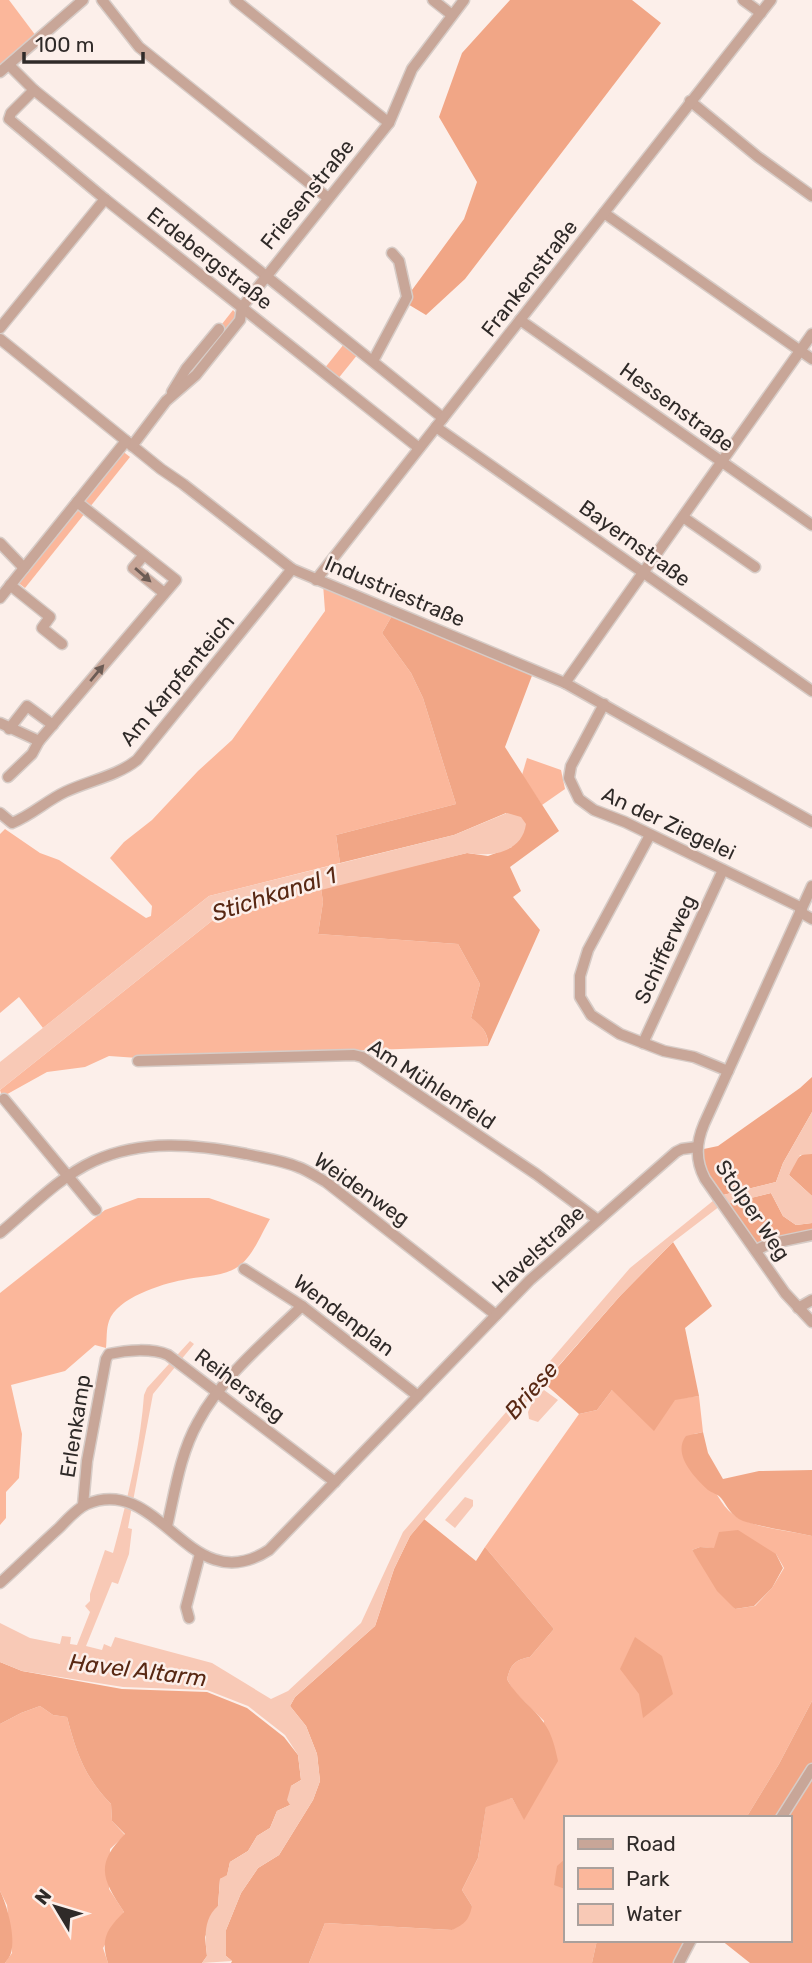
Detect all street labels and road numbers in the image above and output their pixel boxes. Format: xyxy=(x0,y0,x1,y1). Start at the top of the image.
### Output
street label: Friesenstraße xyxy=(255,134,359,254)
street label: Erdebergstraße xyxy=(143,201,277,315)
street label: Frankenstraße xyxy=(476,215,582,341)
street label: Hessenstraße xyxy=(615,357,739,457)
street label: Bayernstraße xyxy=(574,494,696,592)
street label: Industriestraße xyxy=(321,550,469,632)
street label: Am Karpfenteich xyxy=(115,609,239,751)
street label: An der Ziegelei xyxy=(598,781,740,865)
street label: Schifferweg xyxy=(629,891,701,1007)
street label: Am Mühlenfeld xyxy=(364,1034,500,1134)
street label: Weidenweg xyxy=(309,1147,415,1231)
street label: Stolper Weg xyxy=(710,1155,796,1265)
street label: Havelstraße xyxy=(487,1200,589,1298)
street label: Wendenplan xyxy=(289,1269,399,1361)
street label: Reihersteg xyxy=(190,1343,290,1427)
street label: Erlenkamp xyxy=(55,1373,95,1479)

